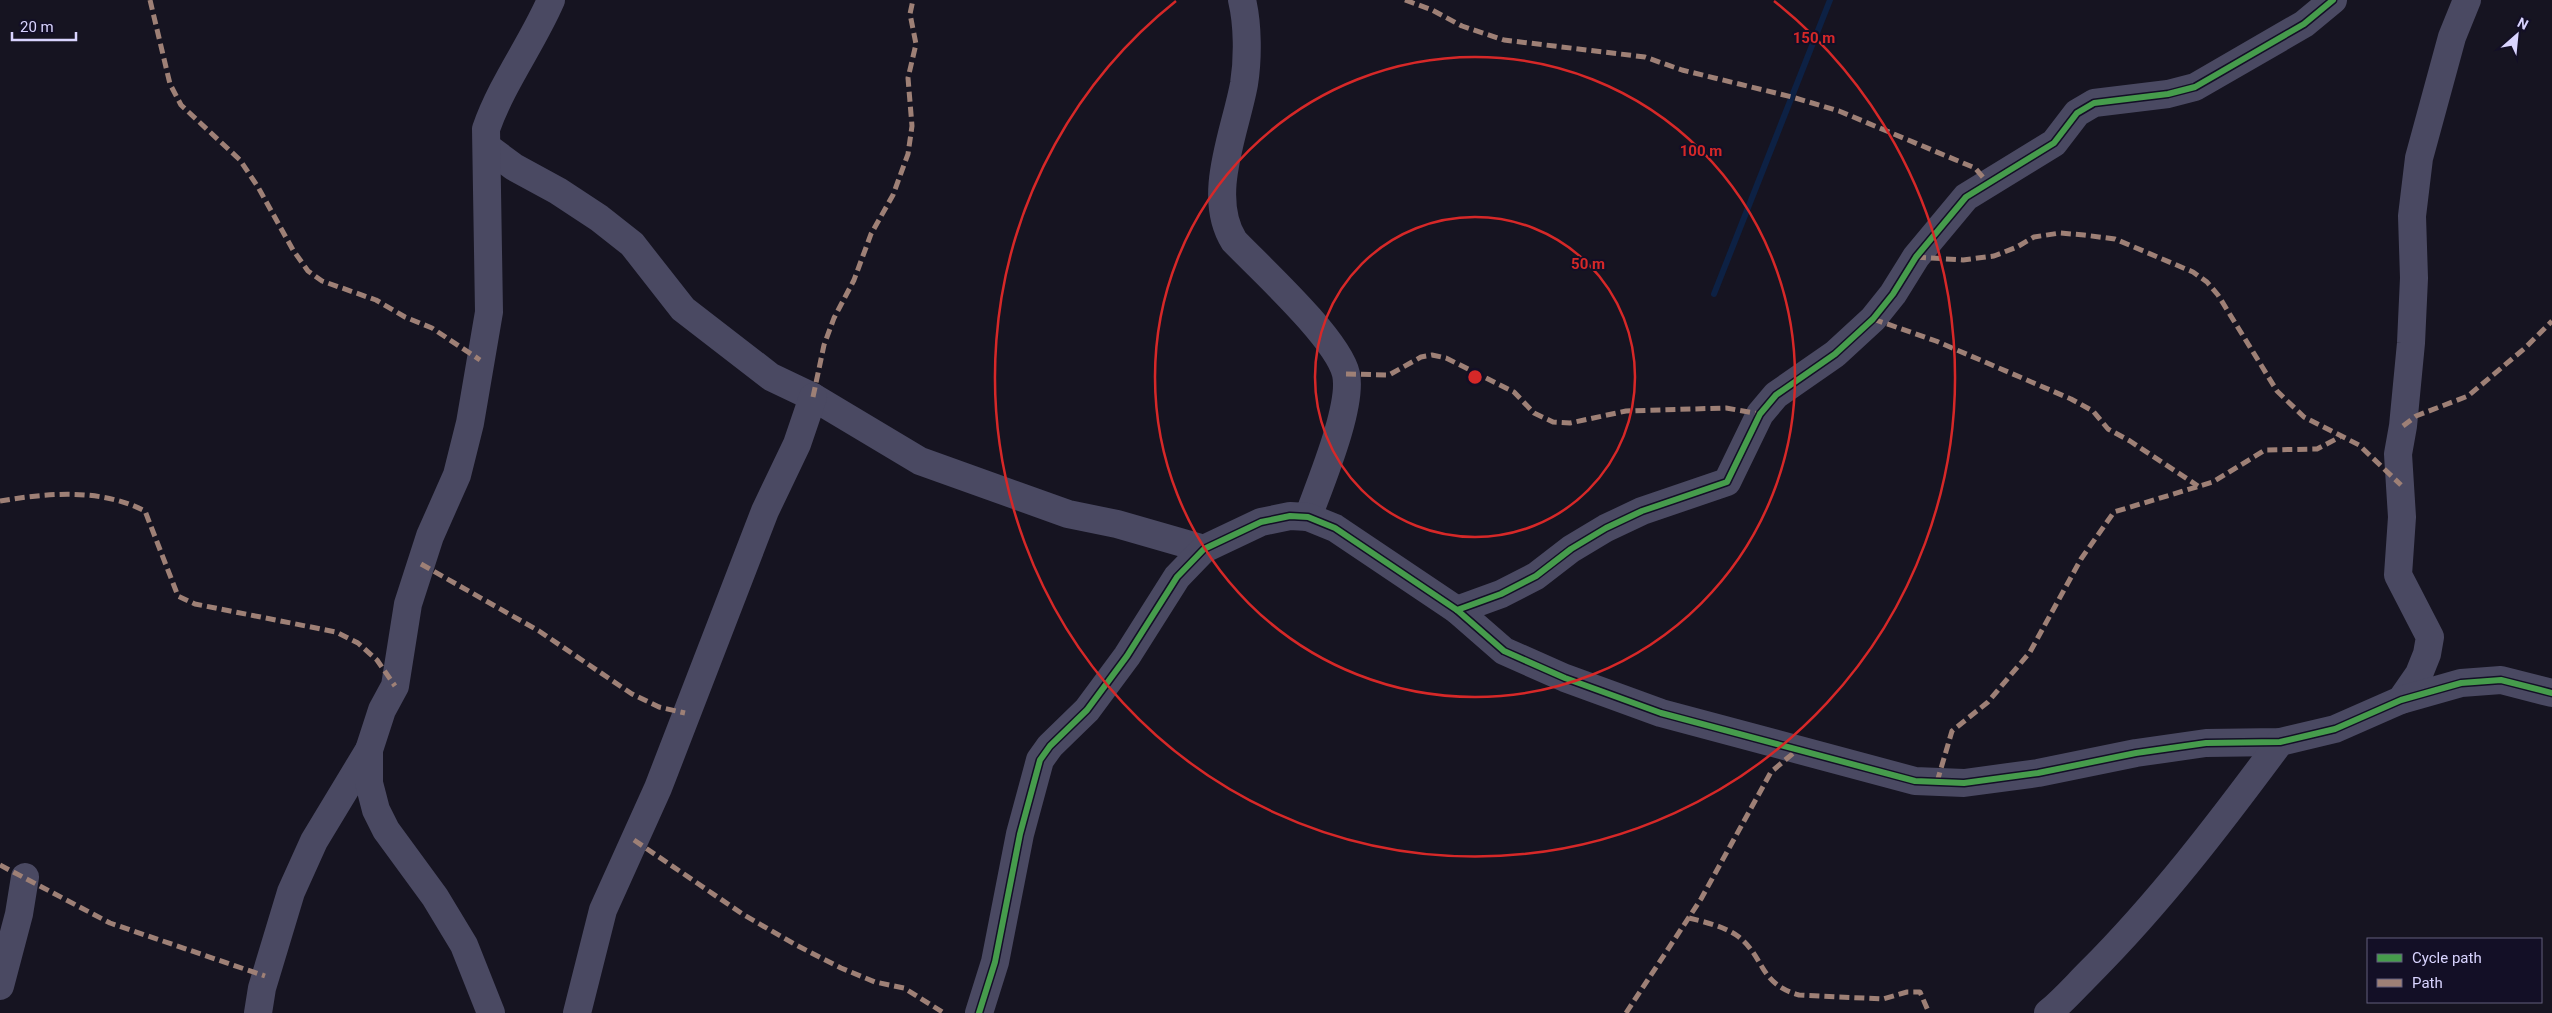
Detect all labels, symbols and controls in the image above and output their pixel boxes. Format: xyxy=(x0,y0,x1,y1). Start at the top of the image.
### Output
scale bar xyxy=(12,10,76,42)
north arrow xyxy=(2492,10,2542,60)
text: N xyxy=(2515,14,2531,33)
text: 20 m xyxy=(20,18,54,36)
text: 150 m xyxy=(1793,29,1835,47)
text: 100 m xyxy=(1680,142,1722,160)
text: 50 m xyxy=(1571,255,1605,273)
centre of rings xyxy=(1466,368,1484,386)
legend xyxy=(2367,938,2542,1003)
text: Cycle path xyxy=(2412,949,2482,967)
text: Path xyxy=(2412,974,2443,992)

